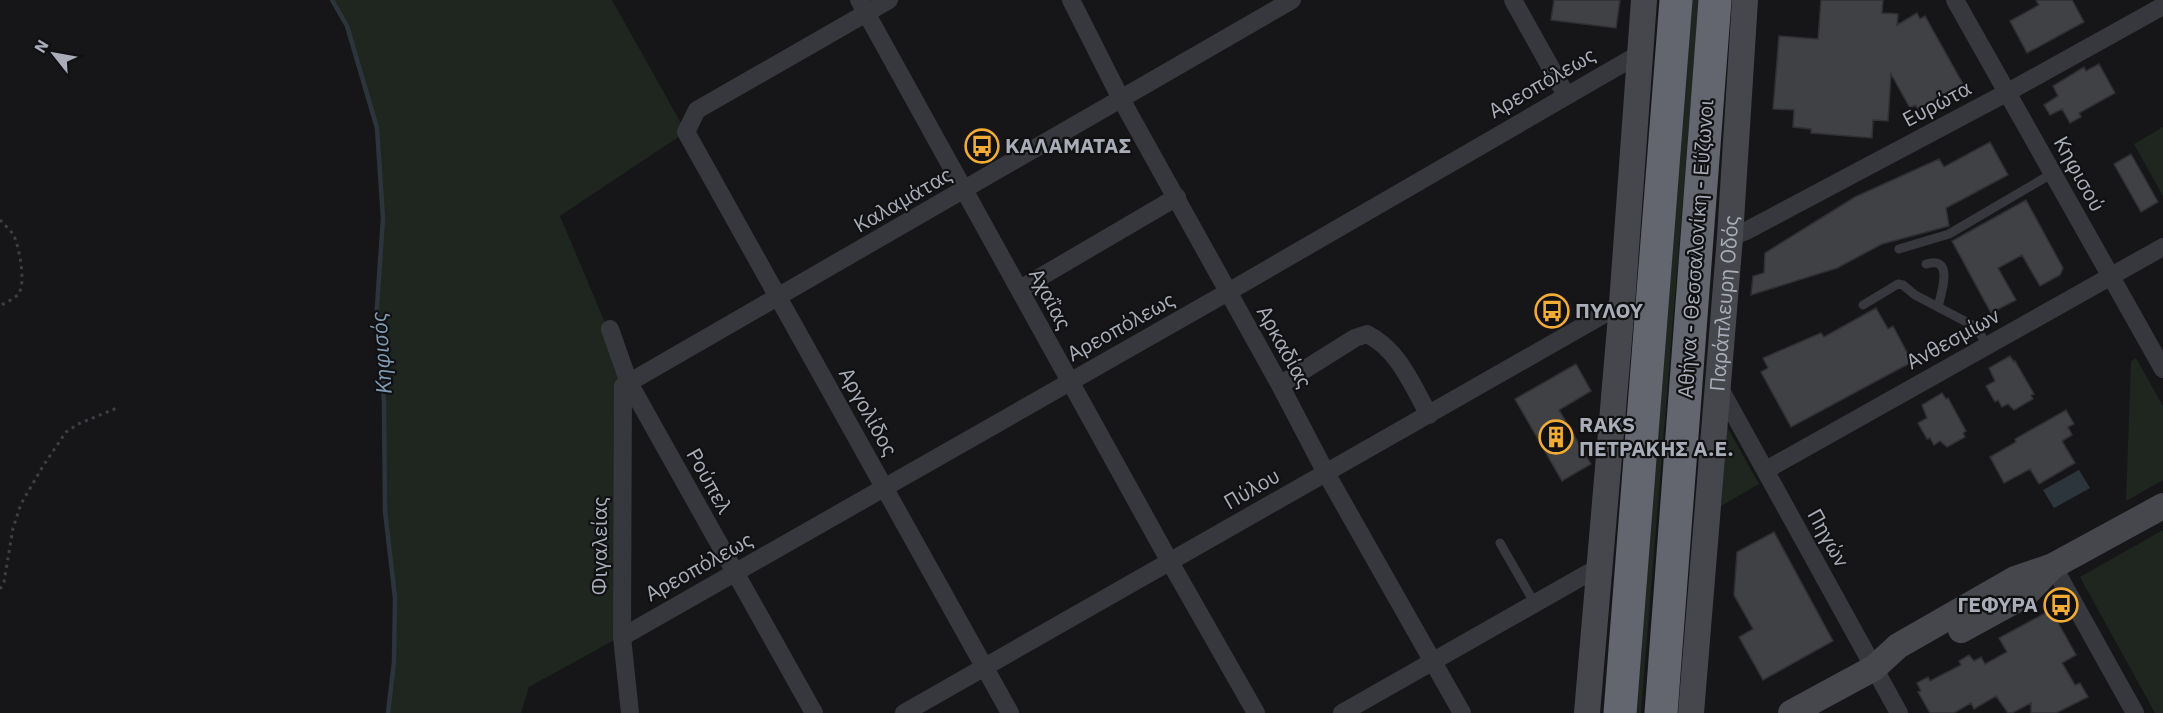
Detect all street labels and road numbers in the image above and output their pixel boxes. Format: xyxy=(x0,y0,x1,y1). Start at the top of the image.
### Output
street label: Αρεοπόλεως xyxy=(1483,40,1600,124)
street label: Ευρώτα xyxy=(1897,73,1976,133)
street label: Αθήνα - Θεσσαλονίκη - Εύζωνοι xyxy=(1671,99,1719,399)
street label: Κηφισού xyxy=(2048,131,2112,216)
street label: Καλαμάτας xyxy=(848,160,957,239)
street label: Παράπλευρη Οδός xyxy=(1702,214,1744,392)
street label: Αχαΐας xyxy=(1023,263,1079,334)
street label: Αρεοπόλεως xyxy=(1062,285,1180,367)
street label: Αρκαδίας xyxy=(1251,300,1319,393)
street label: Ανθεσμίων xyxy=(1901,301,2005,375)
street label: Αργολίδος xyxy=(833,362,905,461)
street label: Ρούπελ xyxy=(681,443,739,518)
street label: Πύλου xyxy=(1218,461,1285,515)
street label: Φιγαλείας xyxy=(585,497,613,595)
street label: Πηγών xyxy=(1801,503,1856,572)
street label: Αρεοπόλεως xyxy=(640,525,758,607)

